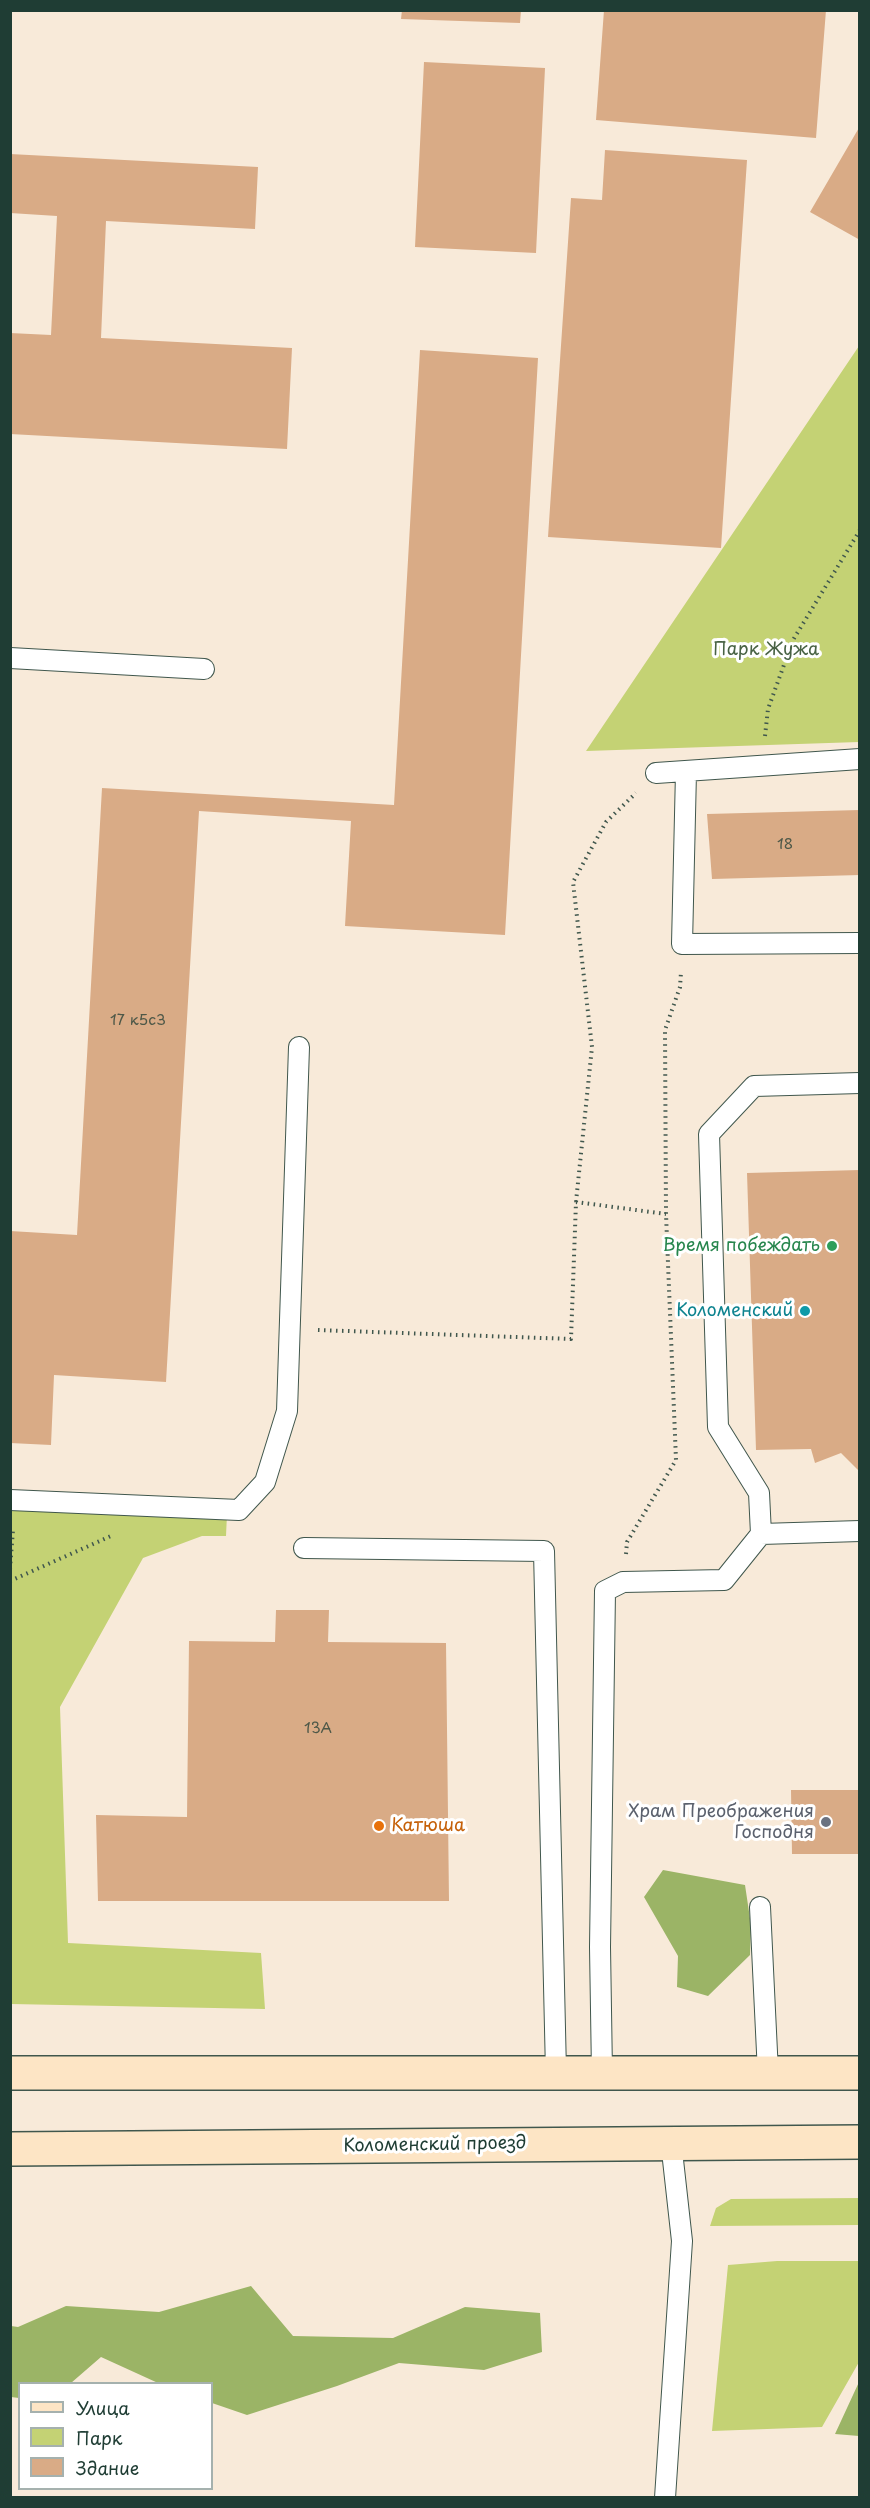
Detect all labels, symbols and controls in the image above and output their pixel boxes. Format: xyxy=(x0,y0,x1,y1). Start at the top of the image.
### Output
park label: Парк Жужа xyxy=(713,639,819,661)
house number: 18 xyxy=(777,836,793,854)
house number: 17 к5с3 xyxy=(110,1012,166,1030)
place label: Время побеждать xyxy=(663,1235,820,1257)
marker: Время побеждать xyxy=(825,1239,839,1253)
place label: Коломенский xyxy=(676,1300,793,1322)
marker: Коломенский xyxy=(798,1304,812,1318)
house number: 13А xyxy=(304,1720,332,1738)
place label: Храм Преображения Господня xyxy=(628,1801,814,1844)
place label: Катюша xyxy=(391,1815,465,1837)
marker: Храм Преображения Господня xyxy=(819,1815,833,1829)
marker: Катюша xyxy=(372,1819,386,1833)
street label: Коломенский проезд xyxy=(343,2133,527,2157)
legend xyxy=(18,2382,213,2490)
text: Улица xyxy=(76,2394,130,2421)
text: Парк xyxy=(76,2424,122,2451)
text: Здание xyxy=(76,2454,139,2481)

